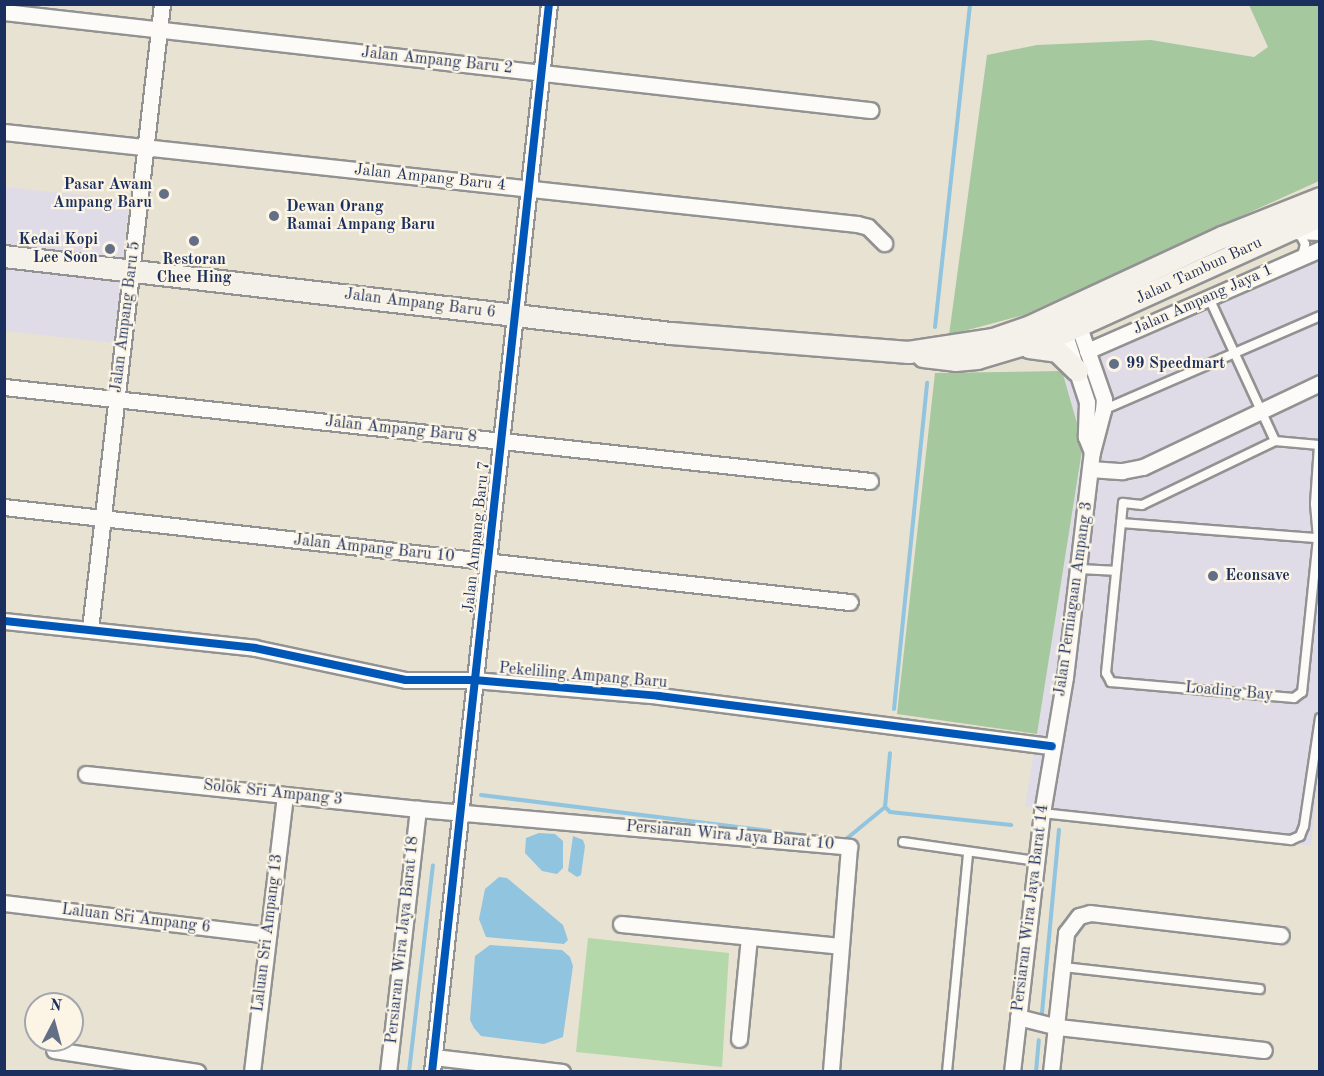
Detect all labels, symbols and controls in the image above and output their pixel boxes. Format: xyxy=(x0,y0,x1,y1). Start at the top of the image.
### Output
street label: Jalan Ampang Baru 2 xyxy=(360,43,514,79)
street label: Jalan Ampang Baru 4 xyxy=(353,160,507,196)
place label: Pasar Awam Ampang Baru xyxy=(53,175,152,213)
marker: Pasar Awam Ampang Baru xyxy=(157,187,171,201)
place label: Dewan Orang Ramai Ampang Baru xyxy=(286,197,435,235)
marker: Dewan Orang Ramai Ampang Baru xyxy=(267,209,281,223)
place label: Kedai Kopi Lee Soon xyxy=(18,230,98,268)
street label: Jalan Tambun Baru xyxy=(1133,233,1265,309)
marker: Restoran Chee Hing xyxy=(187,234,201,248)
street label: Jalan Ampang Baru 5 xyxy=(107,240,145,394)
marker: Kedai Kopi Lee Soon xyxy=(103,242,117,256)
place label: Restoran Chee Hing xyxy=(157,250,231,288)
street label: Jalan Ampang Jaya 1 xyxy=(1130,261,1276,339)
street label: Jalan Ampang Baru 6 xyxy=(343,285,497,323)
place label: 99 Speedmart xyxy=(1126,354,1225,374)
marker: 99 Speedmart xyxy=(1107,357,1121,371)
street label: Jalan Ampang Baru 8 xyxy=(324,412,478,448)
street label: Jalan Ampang Baru 7 xyxy=(459,460,495,614)
street label: Jalan Perniagaan Ampang 3 xyxy=(1051,500,1097,698)
street label: Jalan Ampang Baru 10 xyxy=(293,531,455,567)
place label: Econsave xyxy=(1225,566,1290,586)
marker: Econsave xyxy=(1206,569,1220,583)
street label: Pekeliling Ampang Baru xyxy=(498,659,668,693)
street label: Loading Bay xyxy=(1184,679,1274,705)
street label: Solok Sri Ampang 3 xyxy=(202,776,344,810)
street label: Persiaran Wira Jaya Barat 14 xyxy=(1009,803,1053,1013)
street label: Persiaran Wira Jaya Barat 10 xyxy=(625,817,835,855)
street label: Persiaran Wira Jaya Barat 18 xyxy=(383,835,423,1045)
street label: Laluan Sri Ampang 13 xyxy=(249,853,287,1013)
street label: Laluan Sri Ampang 6 xyxy=(60,900,212,938)
north arrow xyxy=(24,992,84,1052)
text: N xyxy=(49,997,63,1015)

